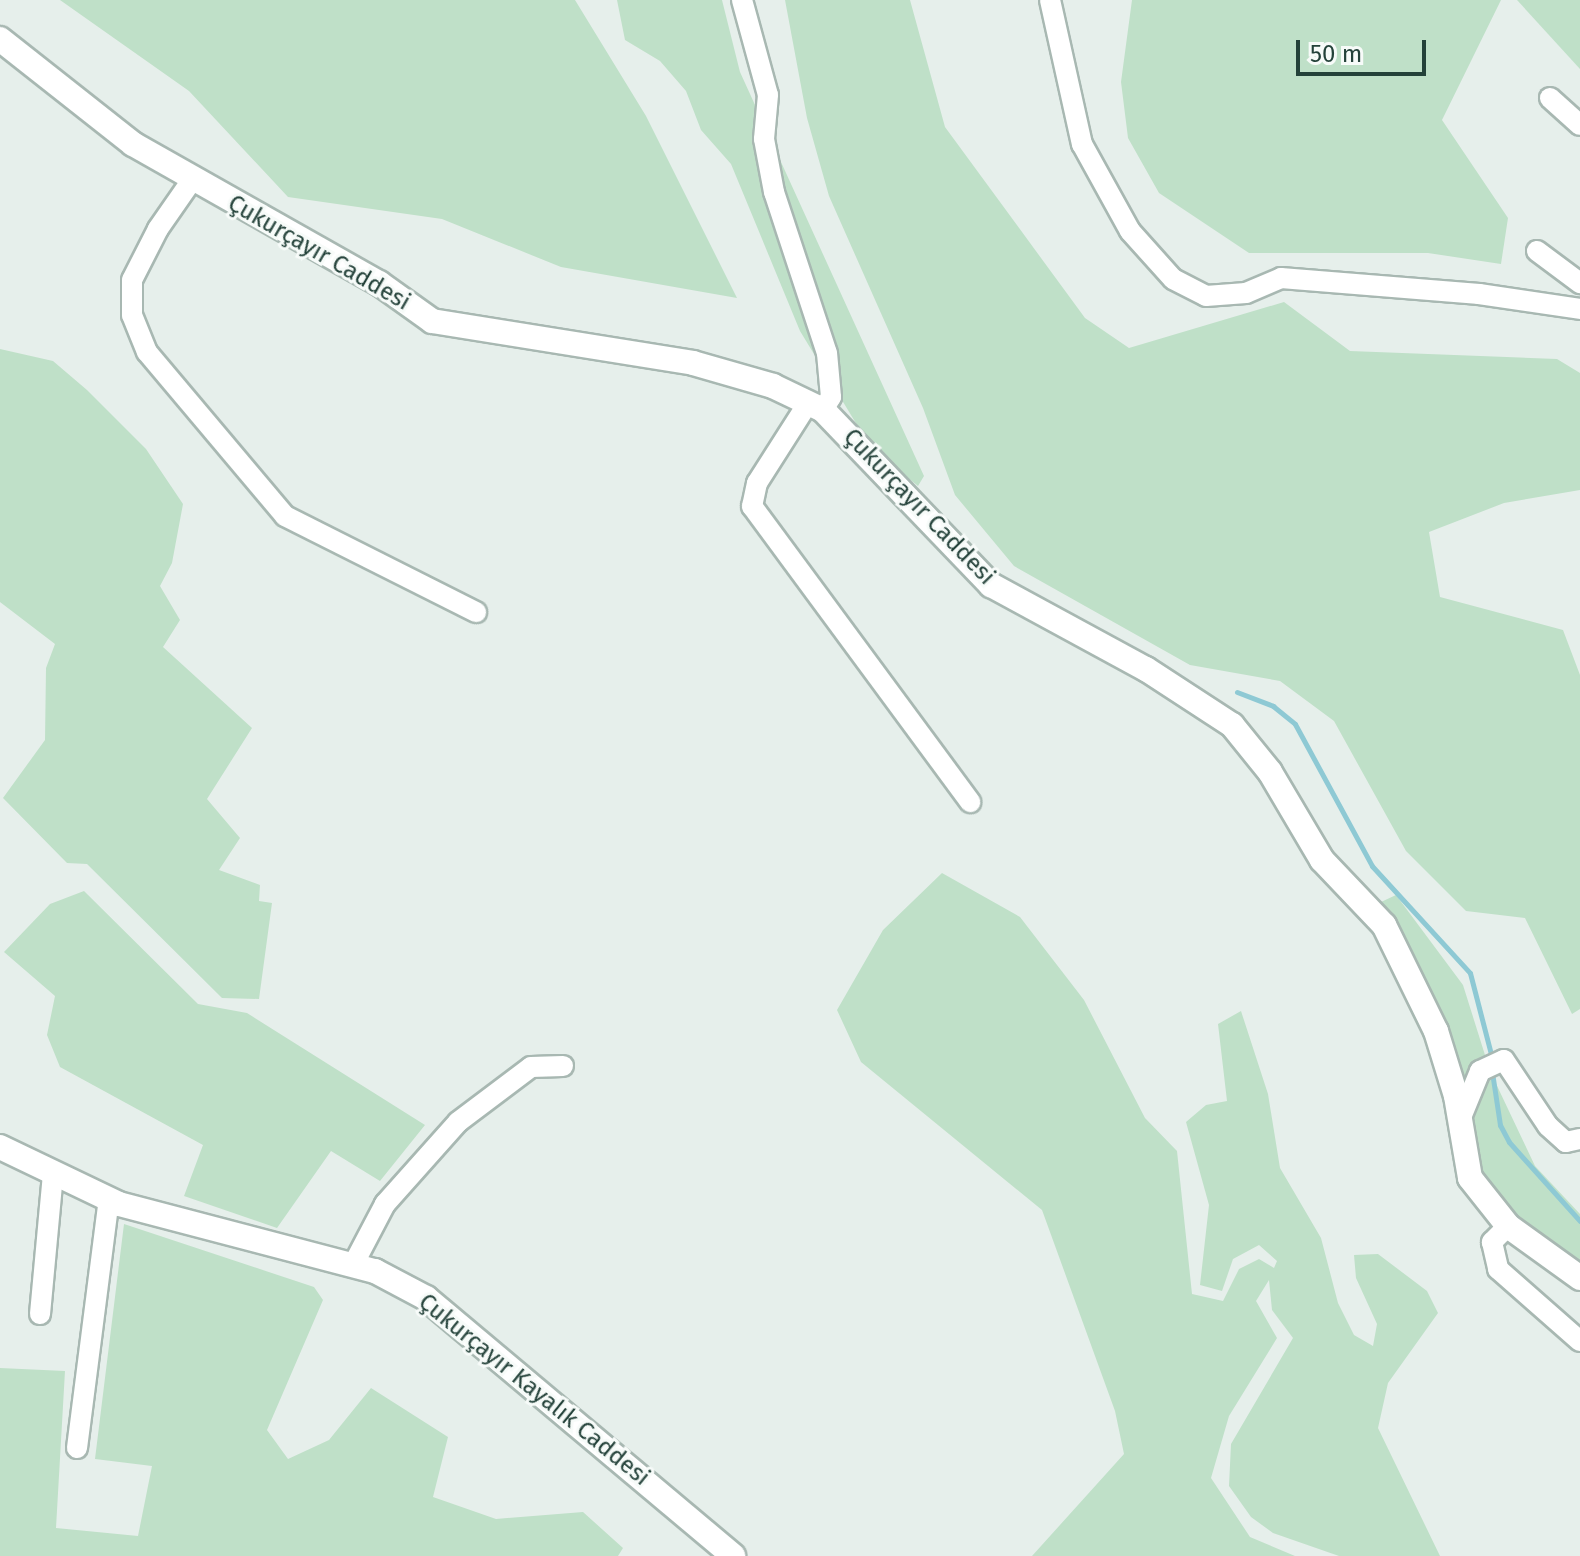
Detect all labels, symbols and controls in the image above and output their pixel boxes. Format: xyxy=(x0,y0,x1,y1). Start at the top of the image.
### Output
scale bar xyxy=(1300,24,1430,74)
text: 50 m xyxy=(1310,40,1362,68)
street label: Çukurçayır Caddesi xyxy=(223,189,415,317)
street label: Çukurçayır Caddesi xyxy=(837,423,1001,591)
street label: Çukurçayır Kayalık Caddesi xyxy=(413,1288,655,1492)

